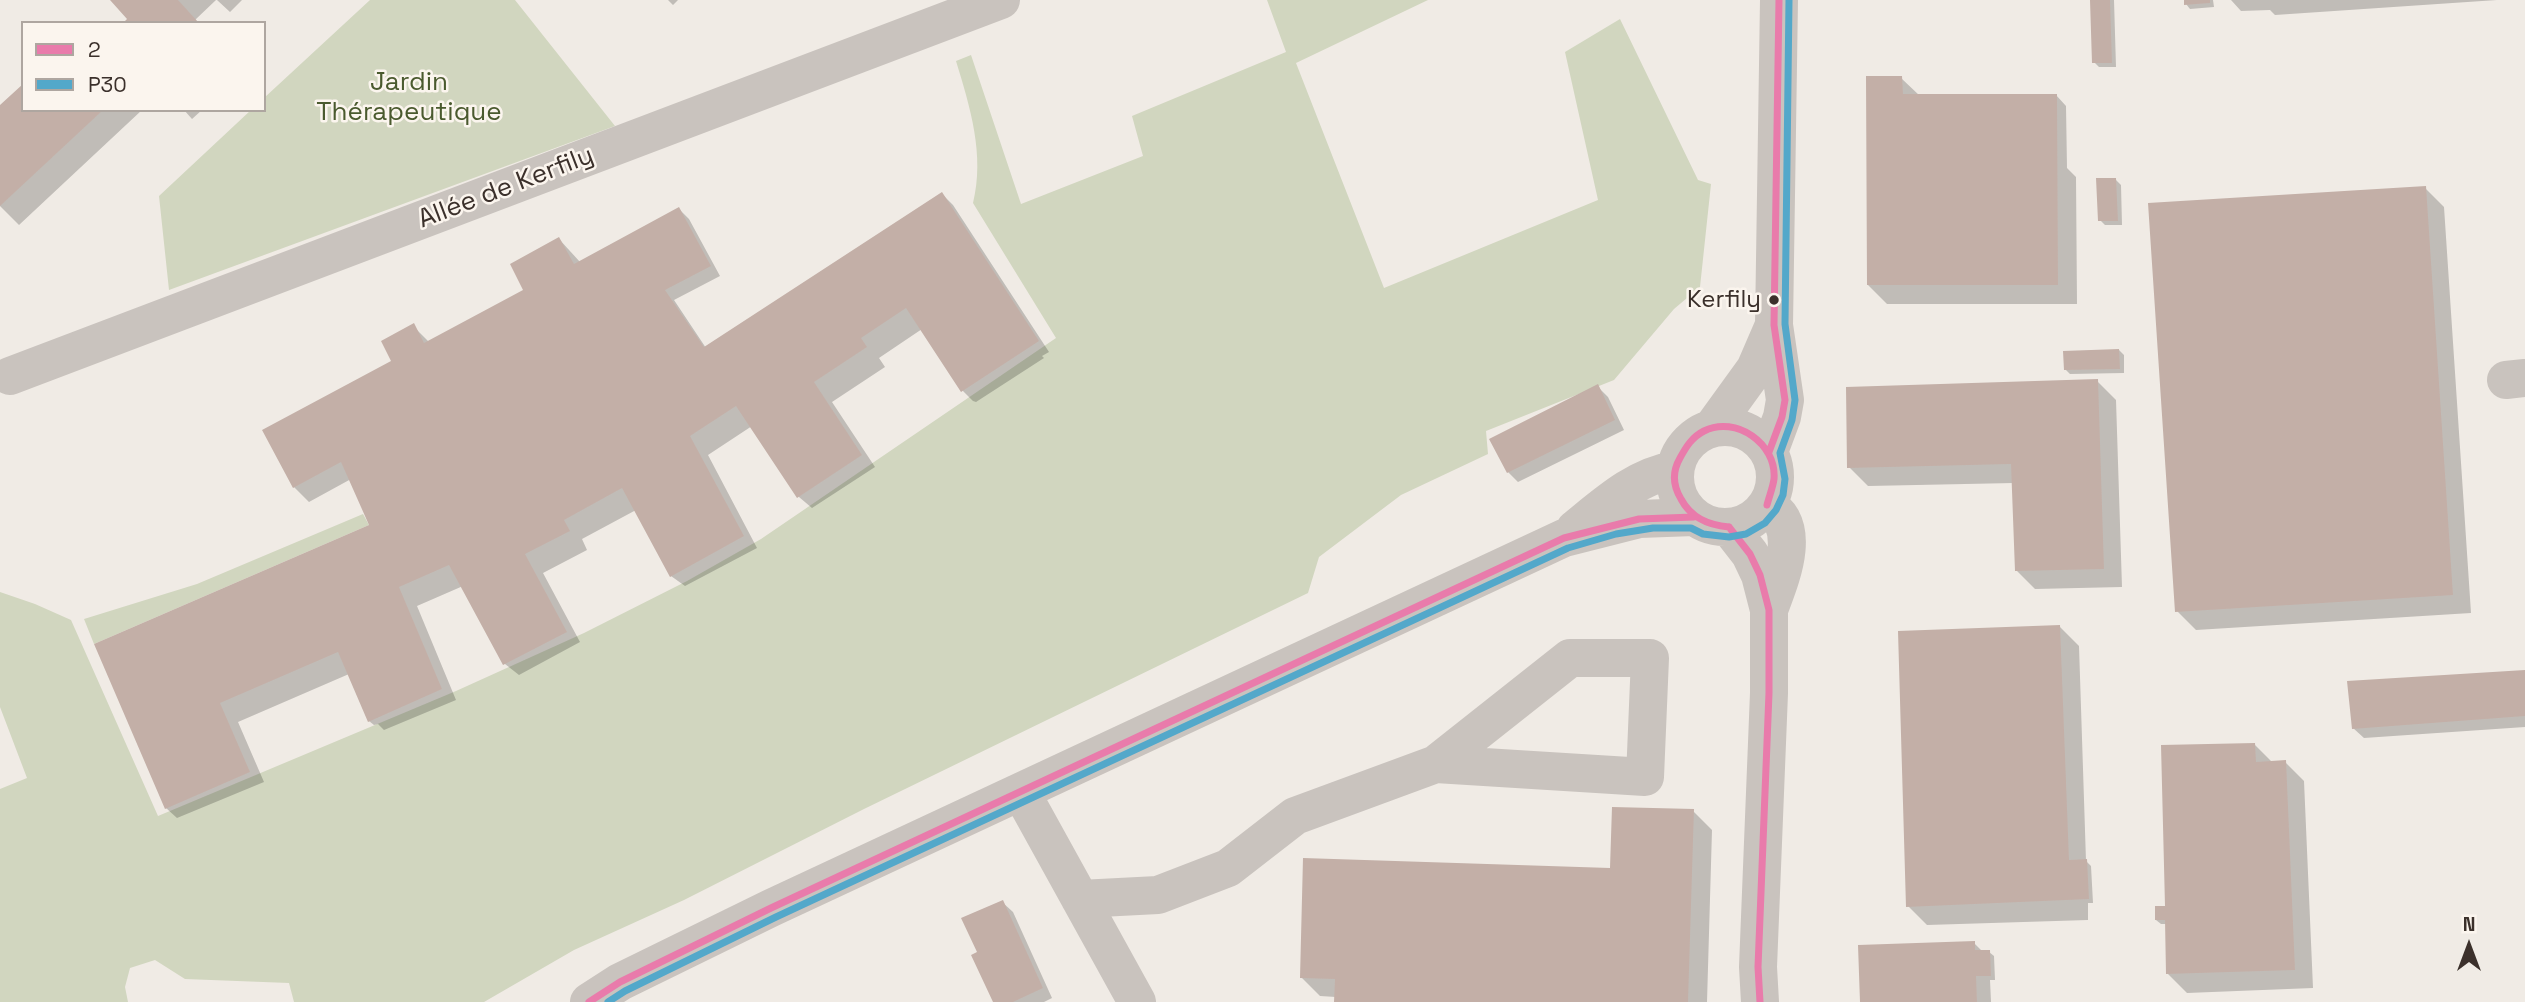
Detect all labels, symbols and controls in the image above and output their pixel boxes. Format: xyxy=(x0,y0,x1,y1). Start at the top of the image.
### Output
legend xyxy=(21,21,266,112)
text: 2 xyxy=(88,36,101,63)
park label: Jardin Thérapeutique xyxy=(316,67,502,128)
text: P30 xyxy=(88,71,127,98)
street label: Allée de Kerfily xyxy=(414,140,598,236)
place label: Kerfily xyxy=(1687,286,1761,314)
marker: Kerfily xyxy=(1767,293,1781,307)
north arrow xyxy=(2434,911,2504,981)
text: N xyxy=(2463,912,2475,937)

